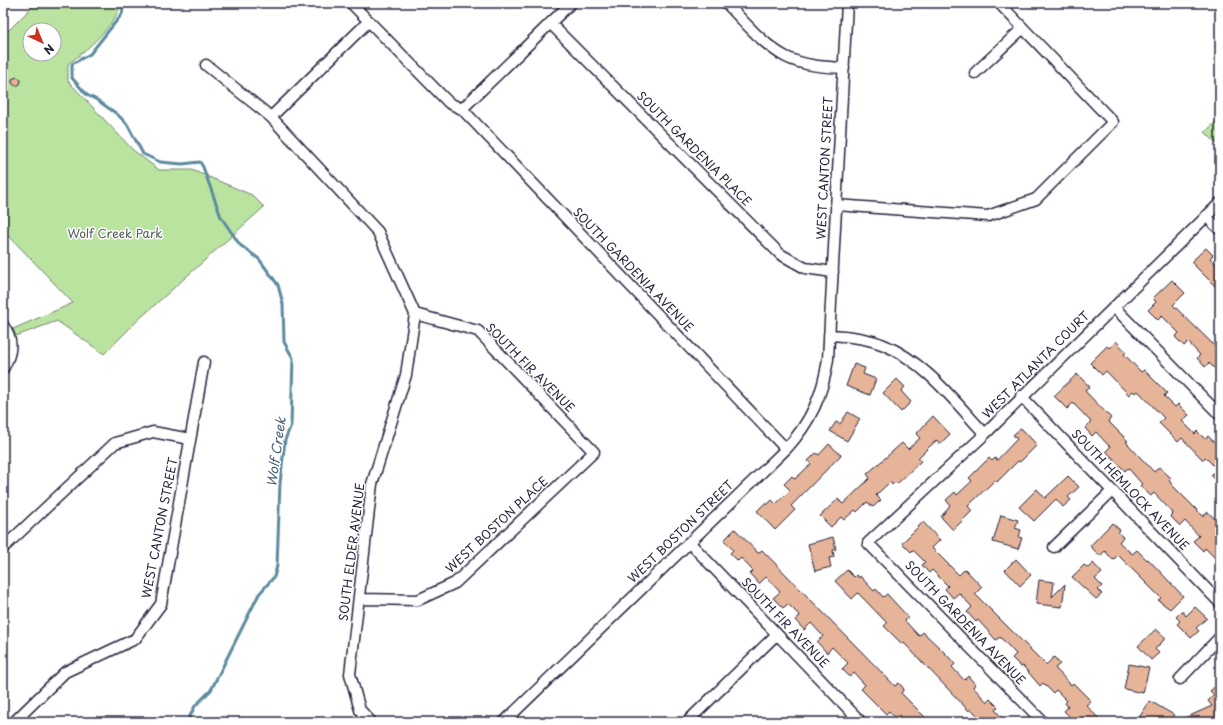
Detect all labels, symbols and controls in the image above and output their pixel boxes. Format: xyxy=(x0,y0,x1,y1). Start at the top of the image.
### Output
north arrow xyxy=(22,22,62,62)
text: N xyxy=(40,40,58,59)
street label: SOUTH GARDENIA PLACE xyxy=(633,87,756,210)
street label: WEST CANTON STREET xyxy=(811,95,837,240)
street label: SOUTH GARDENIA AVENUE xyxy=(569,203,698,336)
park label: Wolf Creek Park xyxy=(67,224,163,242)
street label: WEST ATLANTA COURT xyxy=(978,306,1094,422)
street label: SOUTH FIR AVENUE xyxy=(482,319,579,416)
water label: Wolf Creek xyxy=(261,415,290,488)
street label: SOUTH HEMLOCK AVENUE xyxy=(1068,425,1194,554)
street label: WEST CANTON STREET xyxy=(137,455,182,600)
street label: WEST BOSTON PLACE xyxy=(441,472,552,577)
street label: WEST BOSTON STREET xyxy=(623,475,738,587)
street label: SOUTH ELDER AVENUE xyxy=(334,482,368,622)
street label: SOUTH GARDENIA AVENUE xyxy=(901,556,1030,689)
street label: SOUTH FIR AVENUE xyxy=(738,573,834,672)

